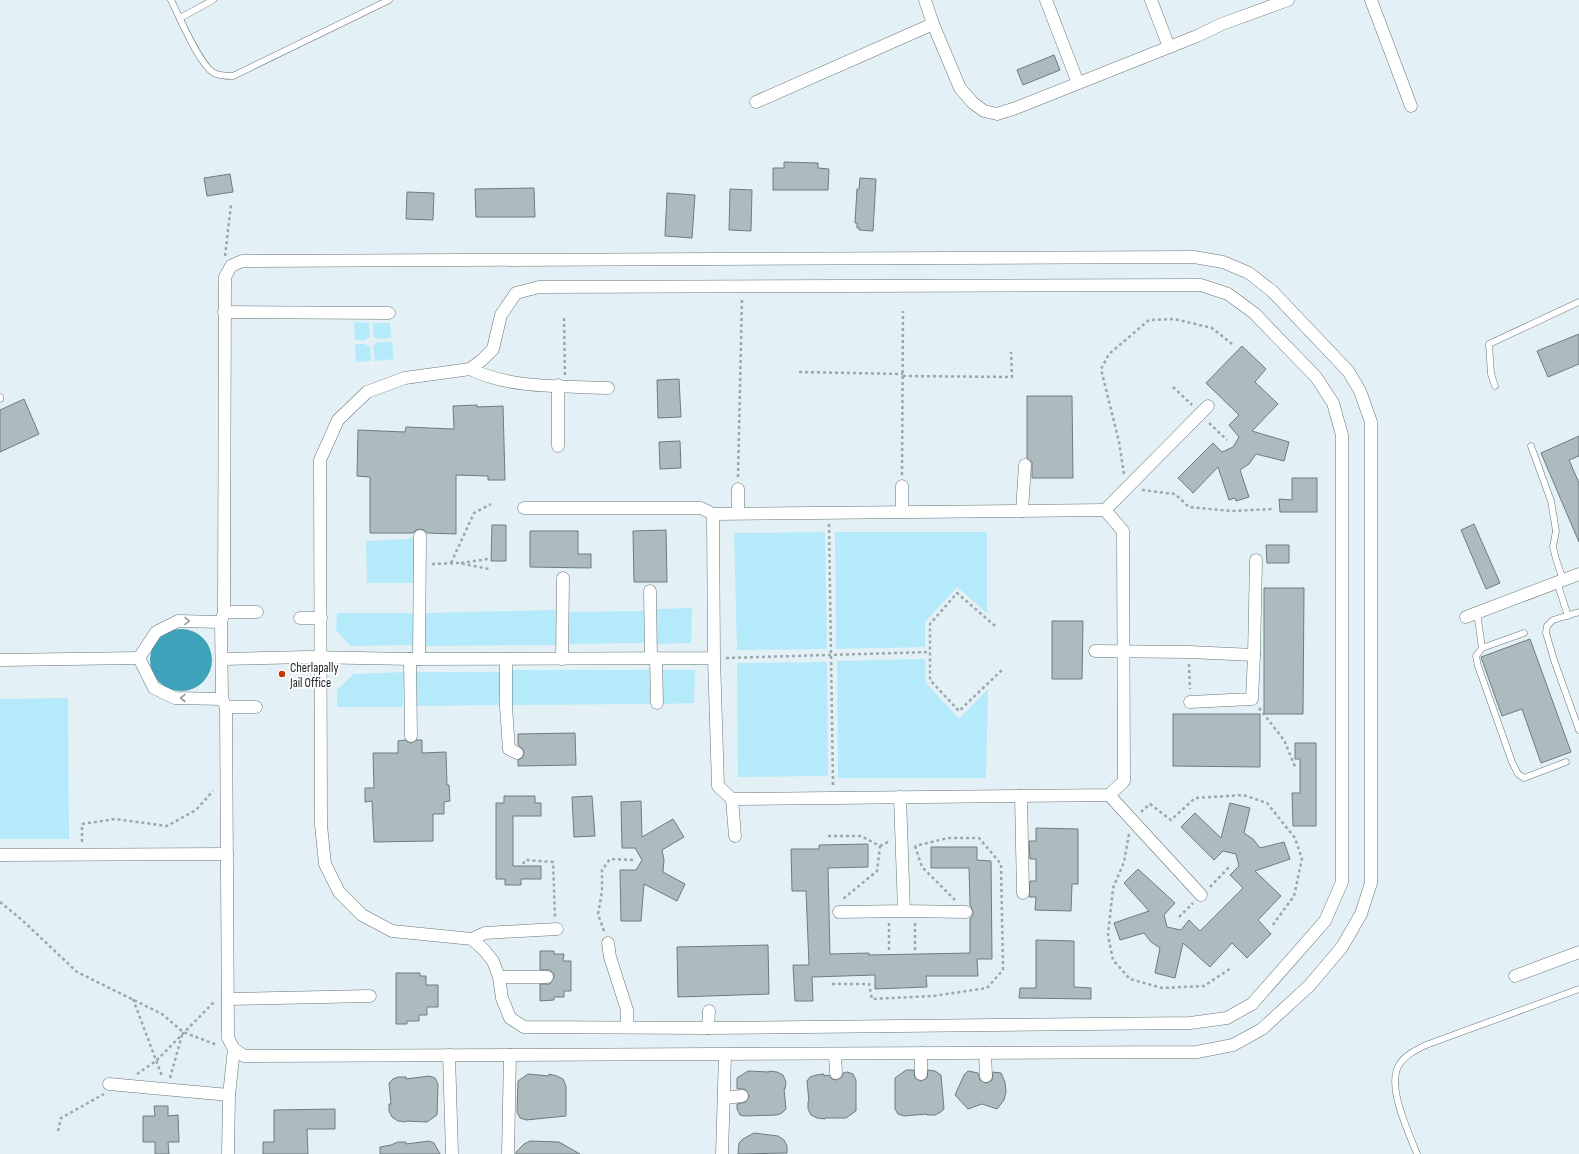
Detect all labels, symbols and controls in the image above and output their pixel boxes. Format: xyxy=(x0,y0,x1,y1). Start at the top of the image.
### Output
one-way arrow xyxy=(184,617,190,626)
place label: Cherlapally Jail Office xyxy=(289,660,338,691)
marker: Cherlapally Jail Office xyxy=(277,669,287,679)
one-way arrow xyxy=(180,694,186,702)

